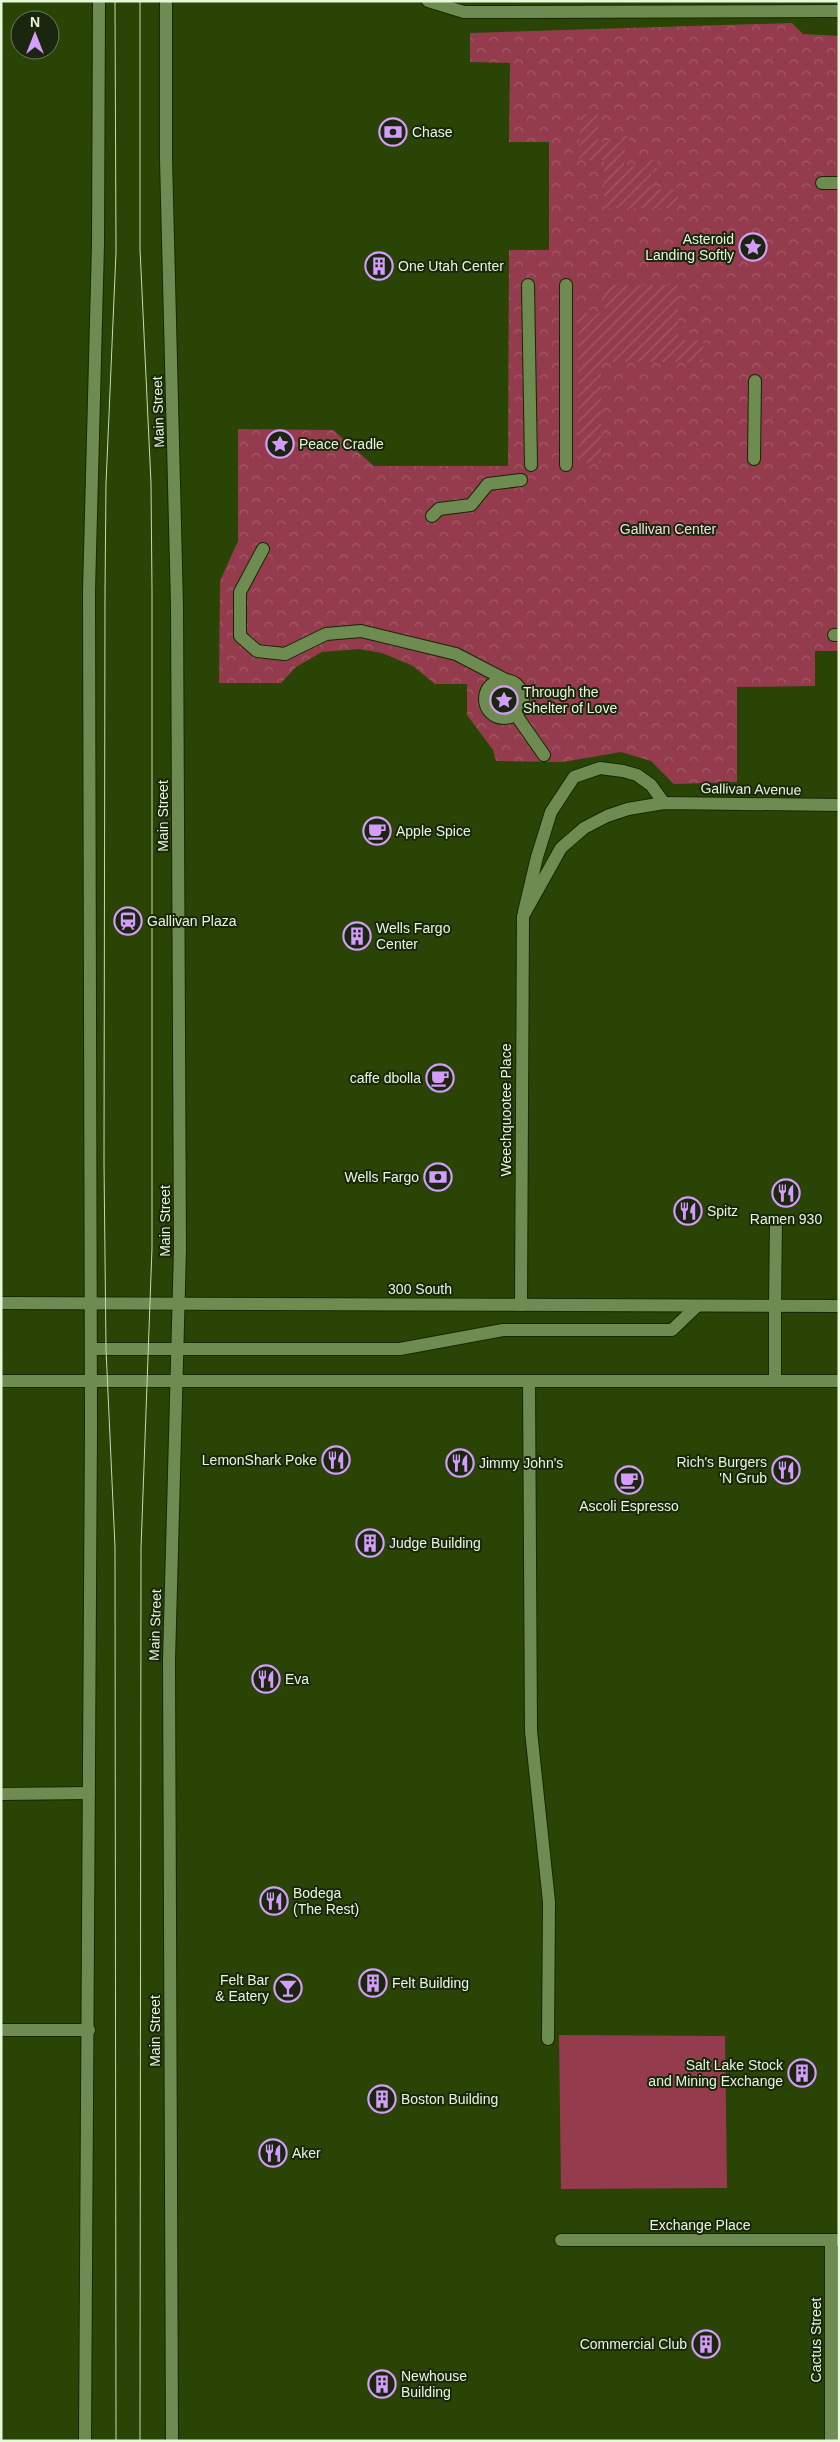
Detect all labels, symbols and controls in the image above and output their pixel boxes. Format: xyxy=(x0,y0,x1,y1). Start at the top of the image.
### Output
north arrow xyxy=(10,10,60,60)
text: N xyxy=(30,14,40,30)
bank icon: Chase xyxy=(378,117,408,147)
place label: Chase xyxy=(412,124,453,140)
place label: Asteroid Landing Softly xyxy=(645,231,734,263)
place icon: Asteroid Landing Softly xyxy=(738,232,768,262)
building icon: One Utah Center xyxy=(364,251,394,281)
place label: One Utah Center xyxy=(398,258,504,274)
street label: Main Street xyxy=(149,376,167,448)
place icon: Peace Cradle xyxy=(265,429,295,459)
place label: Peace Cradle xyxy=(299,436,384,452)
park label: Gallivan Center xyxy=(620,521,717,537)
place label: Through the Shelter of Love xyxy=(523,684,617,716)
place icon: Through the Shelter of Love xyxy=(489,685,519,715)
street label: Main Street xyxy=(155,780,171,852)
street label: Gallivan Avenue xyxy=(700,780,802,798)
cafe icon: Apple Spice xyxy=(362,816,392,846)
place label: Apple Spice xyxy=(396,823,471,839)
station icon: Gallivan Plaza xyxy=(113,906,143,936)
place label: Gallivan Plaza xyxy=(147,913,237,929)
place label: Wells Fargo Center xyxy=(376,920,451,952)
building icon: Wells Fargo Center xyxy=(342,921,372,951)
street label: Weechquootee Place xyxy=(498,1043,514,1176)
cafe icon: caffe dbolla xyxy=(425,1063,455,1093)
place label: caffe dbolla xyxy=(350,1070,421,1086)
bank icon: Wells Fargo xyxy=(423,1162,453,1192)
place label: Wells Fargo xyxy=(345,1169,419,1185)
restaurant icon: Ramen 930 xyxy=(771,1178,801,1208)
street label: Main Street xyxy=(157,1185,173,1257)
restaurant icon: Spitz xyxy=(673,1196,703,1226)
place label: Spitz xyxy=(707,1203,738,1219)
place label: Ramen 930 xyxy=(750,1211,822,1227)
street label: 300 South xyxy=(388,1281,452,1297)
restaurant icon: LemonShark Poke xyxy=(321,1445,351,1475)
restaurant icon: Jimmy John's xyxy=(445,1448,475,1478)
place label: LemonShark Poke xyxy=(202,1452,317,1468)
place label: Rich's Burgers 'N Grub xyxy=(676,1454,767,1486)
place label: Jimmy John's xyxy=(479,1455,563,1471)
restaurant icon: Rich's Burgers 'N Grub xyxy=(771,1455,801,1485)
cafe icon: Ascoli Espresso xyxy=(614,1465,644,1495)
place label: Ascoli Espresso xyxy=(579,1498,679,1514)
building icon: Judge Building xyxy=(355,1528,385,1558)
place label: Judge Building xyxy=(389,1535,481,1551)
street label: Main Street xyxy=(146,1589,164,1661)
restaurant icon: Eva xyxy=(251,1664,281,1694)
place label: Eva xyxy=(285,1671,309,1687)
place label: Bodega (The Rest) xyxy=(293,1885,359,1917)
restaurant icon: Bodega (The Rest) xyxy=(259,1886,289,1916)
building icon: Felt Building xyxy=(358,1968,388,1998)
place label: Felt Bar & Eatery xyxy=(215,1972,269,2004)
bar icon: Felt Bar & Eatery xyxy=(273,1973,303,2003)
place label: Felt Building xyxy=(392,1975,469,1991)
street label: Main Street xyxy=(147,1995,163,2067)
place label: Salt Lake Stock and Mining Exchange xyxy=(648,2057,784,2089)
building icon: Salt Lake Stock and Mining Exchange xyxy=(787,2058,817,2088)
building icon: Boston Building xyxy=(367,2084,397,2114)
place label: Boston Building xyxy=(401,2091,498,2107)
restaurant icon: Aker xyxy=(258,2138,288,2168)
place label: Aker xyxy=(292,2145,321,2161)
street label: Exchange Place xyxy=(649,2217,751,2233)
street label: Cactus Street xyxy=(808,2297,824,2382)
building icon: Commercial Club xyxy=(691,2329,721,2359)
place label: Commercial Club xyxy=(580,2336,687,2352)
place label: Newhouse Building xyxy=(401,2368,467,2400)
building icon: Newhouse Building xyxy=(367,2369,397,2399)

